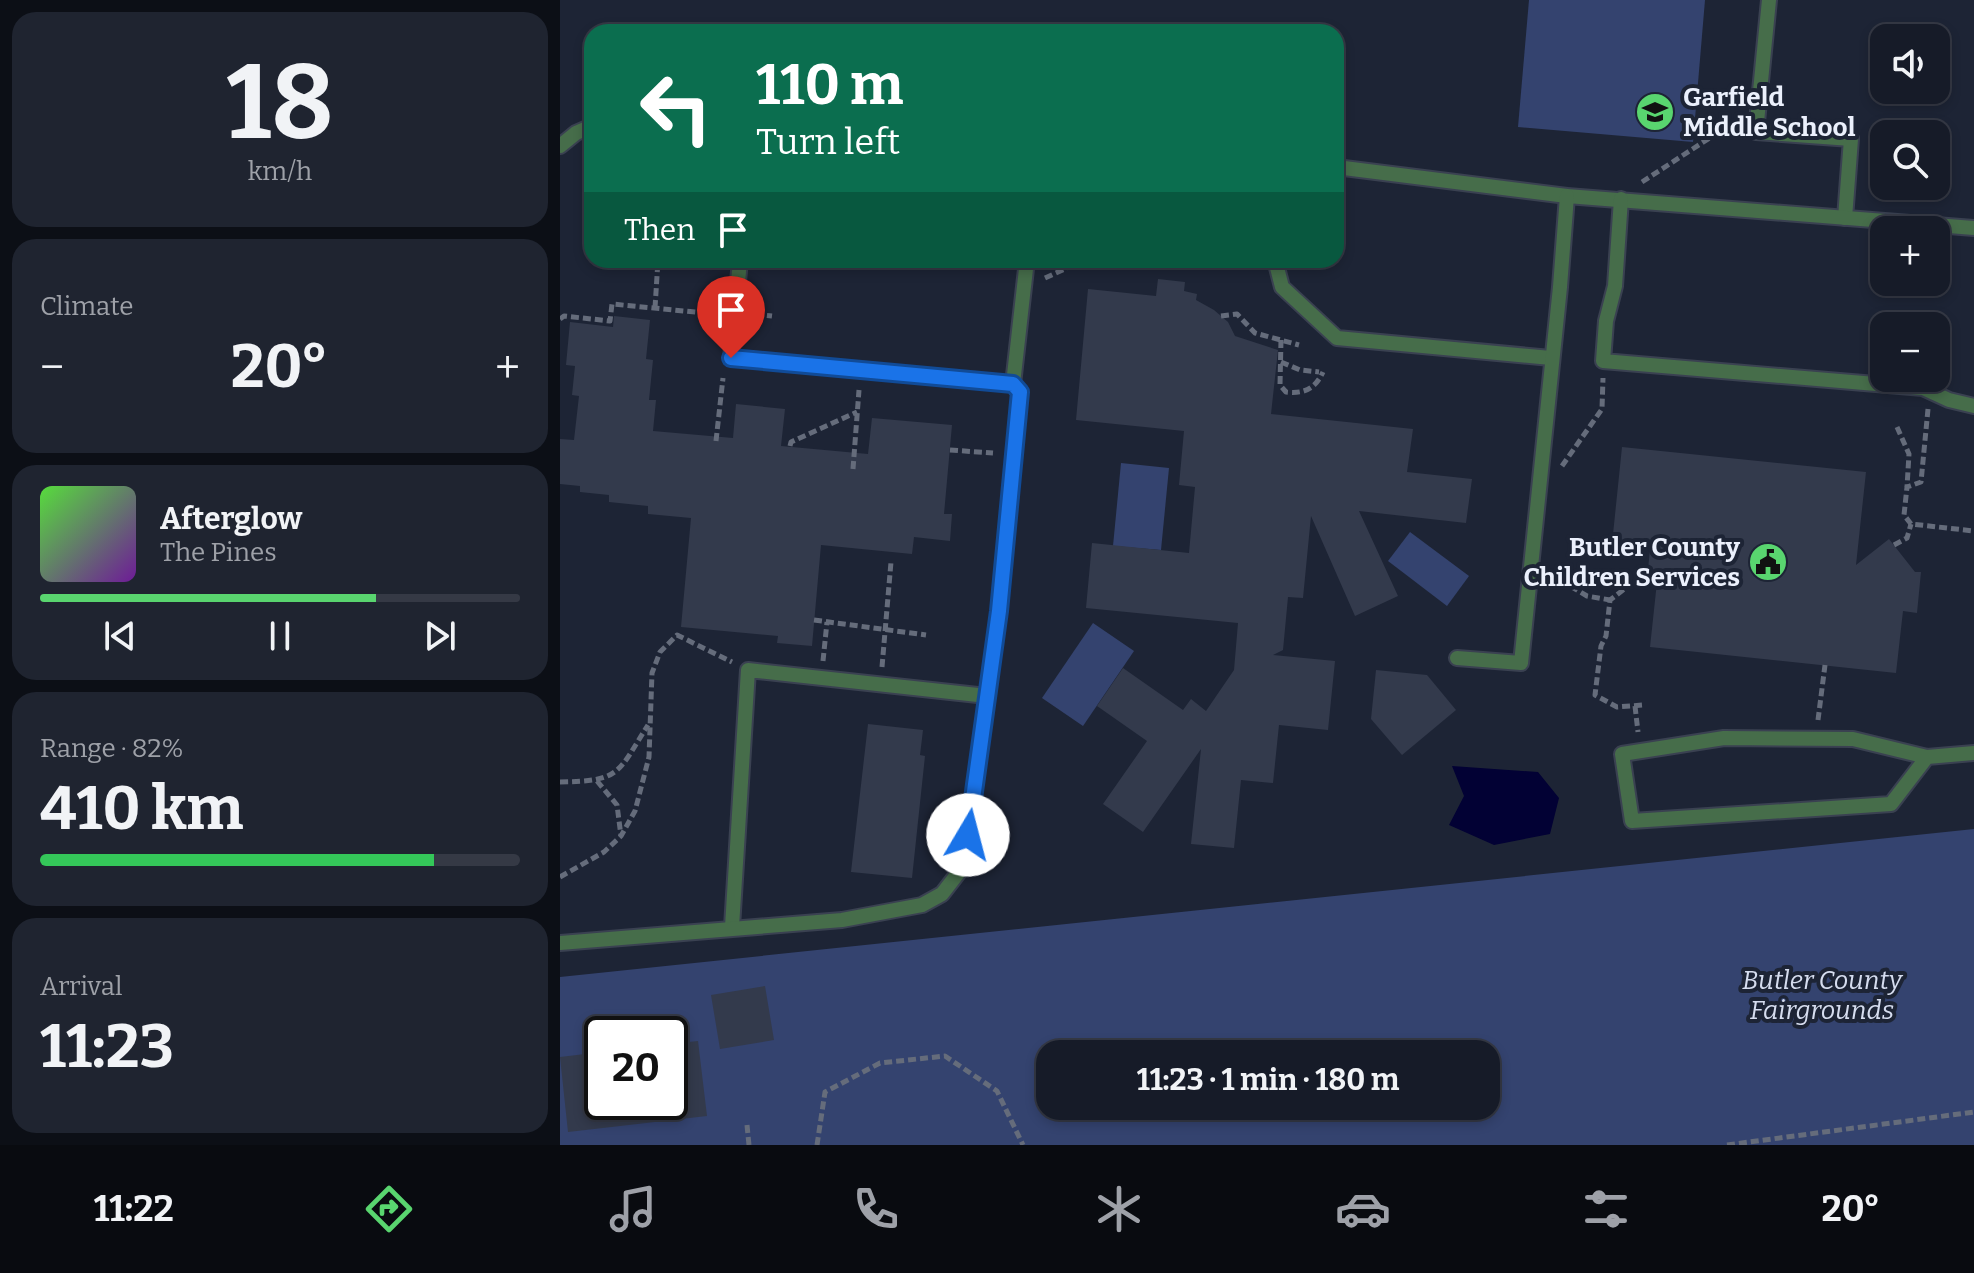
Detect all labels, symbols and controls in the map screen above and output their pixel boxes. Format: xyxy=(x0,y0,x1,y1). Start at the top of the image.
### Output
map controls xyxy=(1870,24,1950,392)
button: sound xyxy=(1870,24,1950,104)
text: 18 xyxy=(226,41,334,166)
text: 110 m xyxy=(756,52,903,119)
icon: left xyxy=(624,56,728,160)
place label: Garfield Middle School xyxy=(1683,82,1856,143)
school or university icon: Garfield Middle School xyxy=(1634,91,1676,133)
text: Turn left xyxy=(756,120,900,164)
button: search xyxy=(1870,120,1950,200)
text: km/h xyxy=(248,156,312,187)
icon: arrive xyxy=(711,208,755,252)
text: Then xyxy=(624,212,695,248)
button: + xyxy=(1870,216,1950,296)
pin xyxy=(697,276,765,358)
icon: arrive xyxy=(709,288,753,332)
text: Climate xyxy=(40,291,134,322)
button: − xyxy=(1870,312,1950,392)
text: 20° xyxy=(231,331,328,403)
text: − xyxy=(40,341,64,394)
text: + xyxy=(495,341,520,394)
text: Afterglow xyxy=(160,501,302,537)
place label: Butler County Children Services xyxy=(1523,532,1741,593)
text: The Pines xyxy=(160,537,277,568)
public building icon: Butler County Children Services xyxy=(1747,541,1789,583)
icon: previous xyxy=(98,614,142,658)
icon: pause xyxy=(258,614,302,658)
icon: next xyxy=(418,614,462,658)
text: Range · 82% xyxy=(40,733,183,764)
text: 410 km xyxy=(40,773,243,845)
position arrow xyxy=(926,793,1010,877)
park label: Butler County Fairgrounds xyxy=(1742,965,1904,1026)
text: Arrival xyxy=(40,971,122,1002)
text: 11:23 xyxy=(40,1011,174,1083)
speed limit sign: 20 xyxy=(584,1016,688,1120)
text: 11:23 · 1 min · 180 m xyxy=(1137,1062,1399,1098)
icon: directions xyxy=(361,1181,417,1237)
icon: music xyxy=(605,1181,661,1237)
icon: phone xyxy=(848,1181,904,1237)
icon: climate xyxy=(1091,1181,1147,1237)
icon: car xyxy=(1335,1181,1391,1237)
icon: filters xyxy=(1578,1181,1634,1237)
text: 11:22 xyxy=(94,1187,174,1231)
text: 20° xyxy=(1822,1187,1880,1231)

